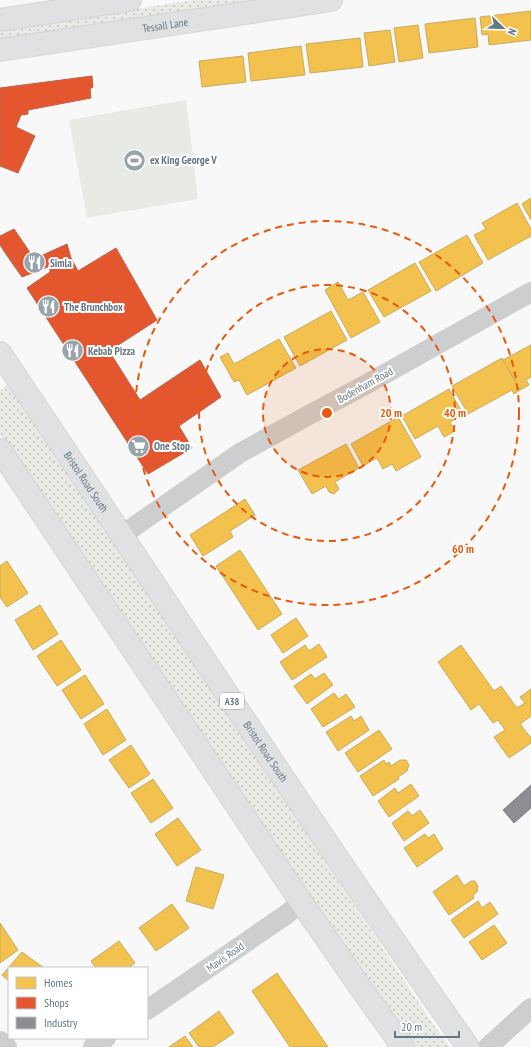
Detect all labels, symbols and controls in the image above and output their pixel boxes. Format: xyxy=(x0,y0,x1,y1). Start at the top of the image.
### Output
north arrow xyxy=(483,8,523,48)
street label: Tessall Lane xyxy=(141,15,189,35)
text: N xyxy=(505,26,520,37)
sports icon: ex King George V xyxy=(122,147,148,173)
place label: ex King George V xyxy=(150,153,217,167)
restaurant icon: Simla xyxy=(22,250,48,276)
place label: Simla xyxy=(50,256,72,270)
restaurant icon: The Brunchbox xyxy=(36,294,62,320)
place label: The Brunchbox xyxy=(64,300,123,314)
restaurant icon: Kebab Pizza xyxy=(60,338,86,364)
place label: Kebab Pizza xyxy=(88,344,136,358)
street label: Bodenham Road xyxy=(335,364,396,406)
text: 20 m xyxy=(380,405,402,420)
text: 40 m xyxy=(444,405,466,420)
centre of rings xyxy=(320,406,334,420)
supermarket icon: One Stop xyxy=(126,433,152,459)
place label: One Stop xyxy=(154,439,190,453)
street label: Bristol Road South xyxy=(61,449,111,515)
text: 60 m xyxy=(452,541,474,556)
road number: A38 xyxy=(220,693,244,709)
street label: Bristol Road South xyxy=(240,719,291,785)
street label: Mavis Road xyxy=(203,939,247,975)
legend xyxy=(8,967,148,1039)
text: Homes xyxy=(44,975,72,990)
text: Shops xyxy=(44,995,69,1010)
scale bar xyxy=(395,1013,459,1039)
text: Industry xyxy=(44,1015,78,1030)
text: 20 m xyxy=(401,1019,422,1034)

